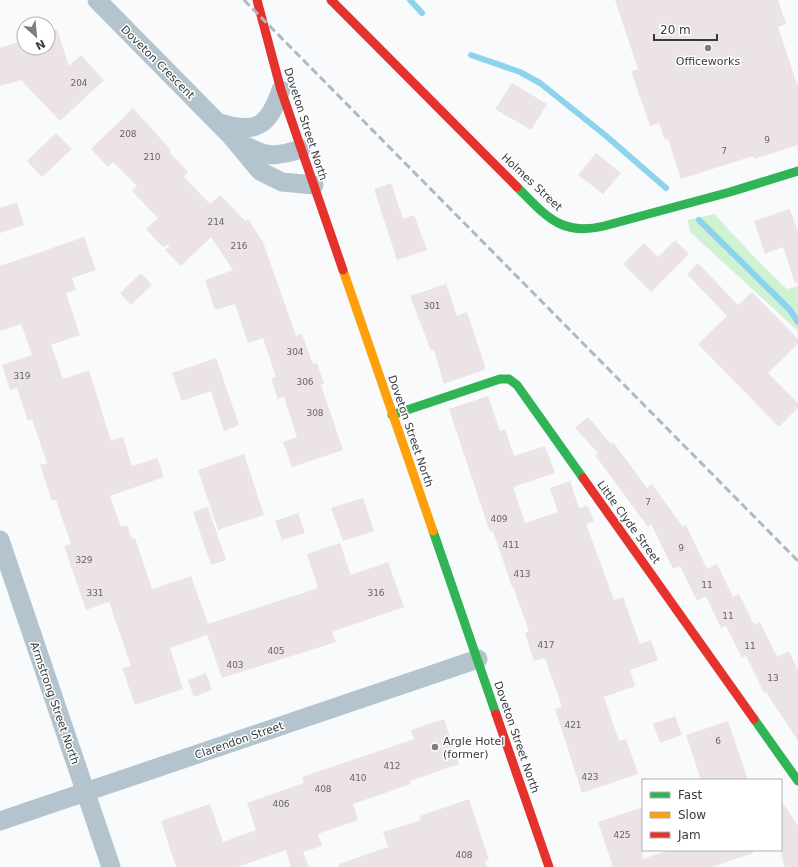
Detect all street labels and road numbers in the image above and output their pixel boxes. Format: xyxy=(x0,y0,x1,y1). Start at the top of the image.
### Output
street label: Doveton Crescent xyxy=(118,23,198,102)
street label: Doveton Street North xyxy=(281,66,330,182)
street label: Holmes Street xyxy=(499,151,565,214)
street label: Doveton Street North xyxy=(385,373,436,489)
street label: Little Clyde Street xyxy=(594,478,663,567)
street label: Armstrong Street North xyxy=(27,640,82,766)
street label: Doveton Street North xyxy=(491,679,542,795)
street label: Clarendon Street xyxy=(193,719,286,762)

